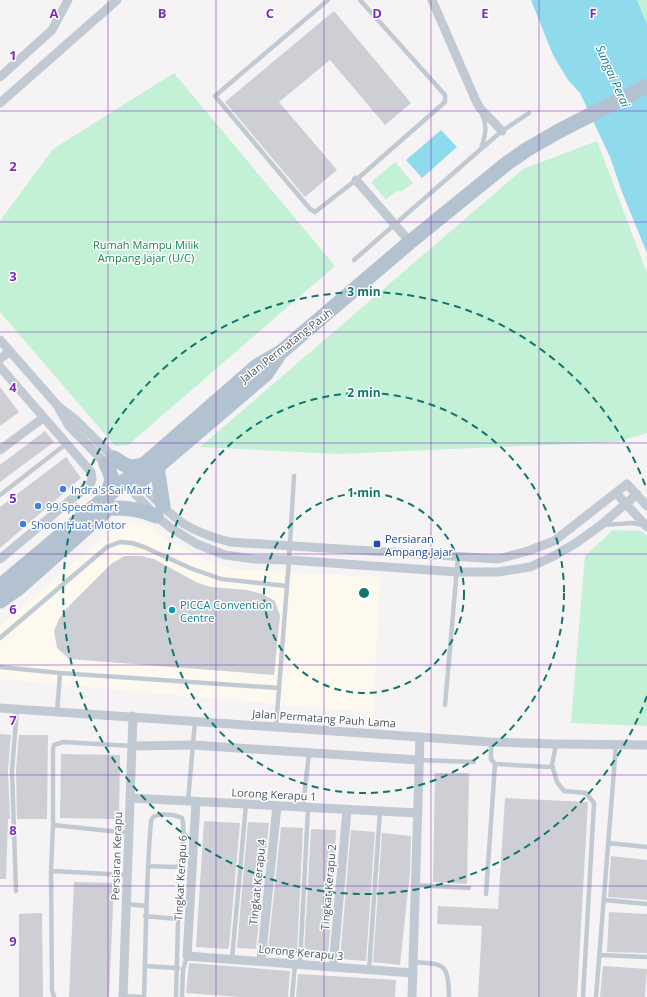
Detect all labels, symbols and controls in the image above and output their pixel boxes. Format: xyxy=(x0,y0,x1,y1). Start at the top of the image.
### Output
text: A xyxy=(50,4,59,22)
text: B xyxy=(158,4,167,22)
text: C xyxy=(266,4,274,22)
text: D xyxy=(372,4,382,22)
text: E xyxy=(481,4,489,22)
text: F xyxy=(589,4,597,22)
water label: Sungai Perai xyxy=(592,42,635,111)
text: 1 xyxy=(9,46,17,64)
text: 2 xyxy=(9,157,17,175)
park label: Rumah Mampu Milik Ampang Jajar (U/C) xyxy=(93,237,199,265)
text: 3 xyxy=(9,267,17,285)
text: 3 min xyxy=(347,283,381,300)
street label: Jalan Permatang Pauh xyxy=(236,304,335,386)
text: 4 xyxy=(9,378,17,396)
text: 2 min xyxy=(347,384,381,401)
place label: Indra's Sai Mart xyxy=(71,482,151,497)
marker: Indra's Sai Mart xyxy=(58,484,68,494)
text: 1 min xyxy=(347,484,381,501)
text: 5 xyxy=(9,489,17,507)
place label: 99 Speedmart xyxy=(46,499,118,514)
marker: 99 Speedmart xyxy=(33,501,43,511)
place label: Shoon Huat Motor xyxy=(31,517,126,532)
marker: Shoon Huat Motor xyxy=(18,519,28,529)
place label: Persiaran Ampang Jajar xyxy=(385,531,454,559)
marker: Persiaran Ampang Jajar xyxy=(372,539,382,549)
centre of rings xyxy=(357,586,371,600)
place label: PICCA Convention Centre xyxy=(180,597,272,625)
text: 6 xyxy=(9,600,17,618)
marker: PICCA Convention Centre xyxy=(167,605,177,615)
street label: Jalan Permatang Pauh Lama xyxy=(251,705,396,731)
text: 7 xyxy=(9,711,17,729)
street label: Lorong Kerapu 1 xyxy=(231,784,317,804)
street label: Persiaran Kerapu xyxy=(107,811,125,901)
text: 8 xyxy=(9,821,17,839)
street label: Tingkat Kerapu 6 xyxy=(170,834,190,922)
street label: Tingkat Kerapu 4 xyxy=(245,838,269,926)
street label: Tingkat Kerapu 2 xyxy=(317,843,339,931)
text: 9 xyxy=(9,932,17,950)
street label: Lorong Kerapu 3 xyxy=(258,941,344,963)

